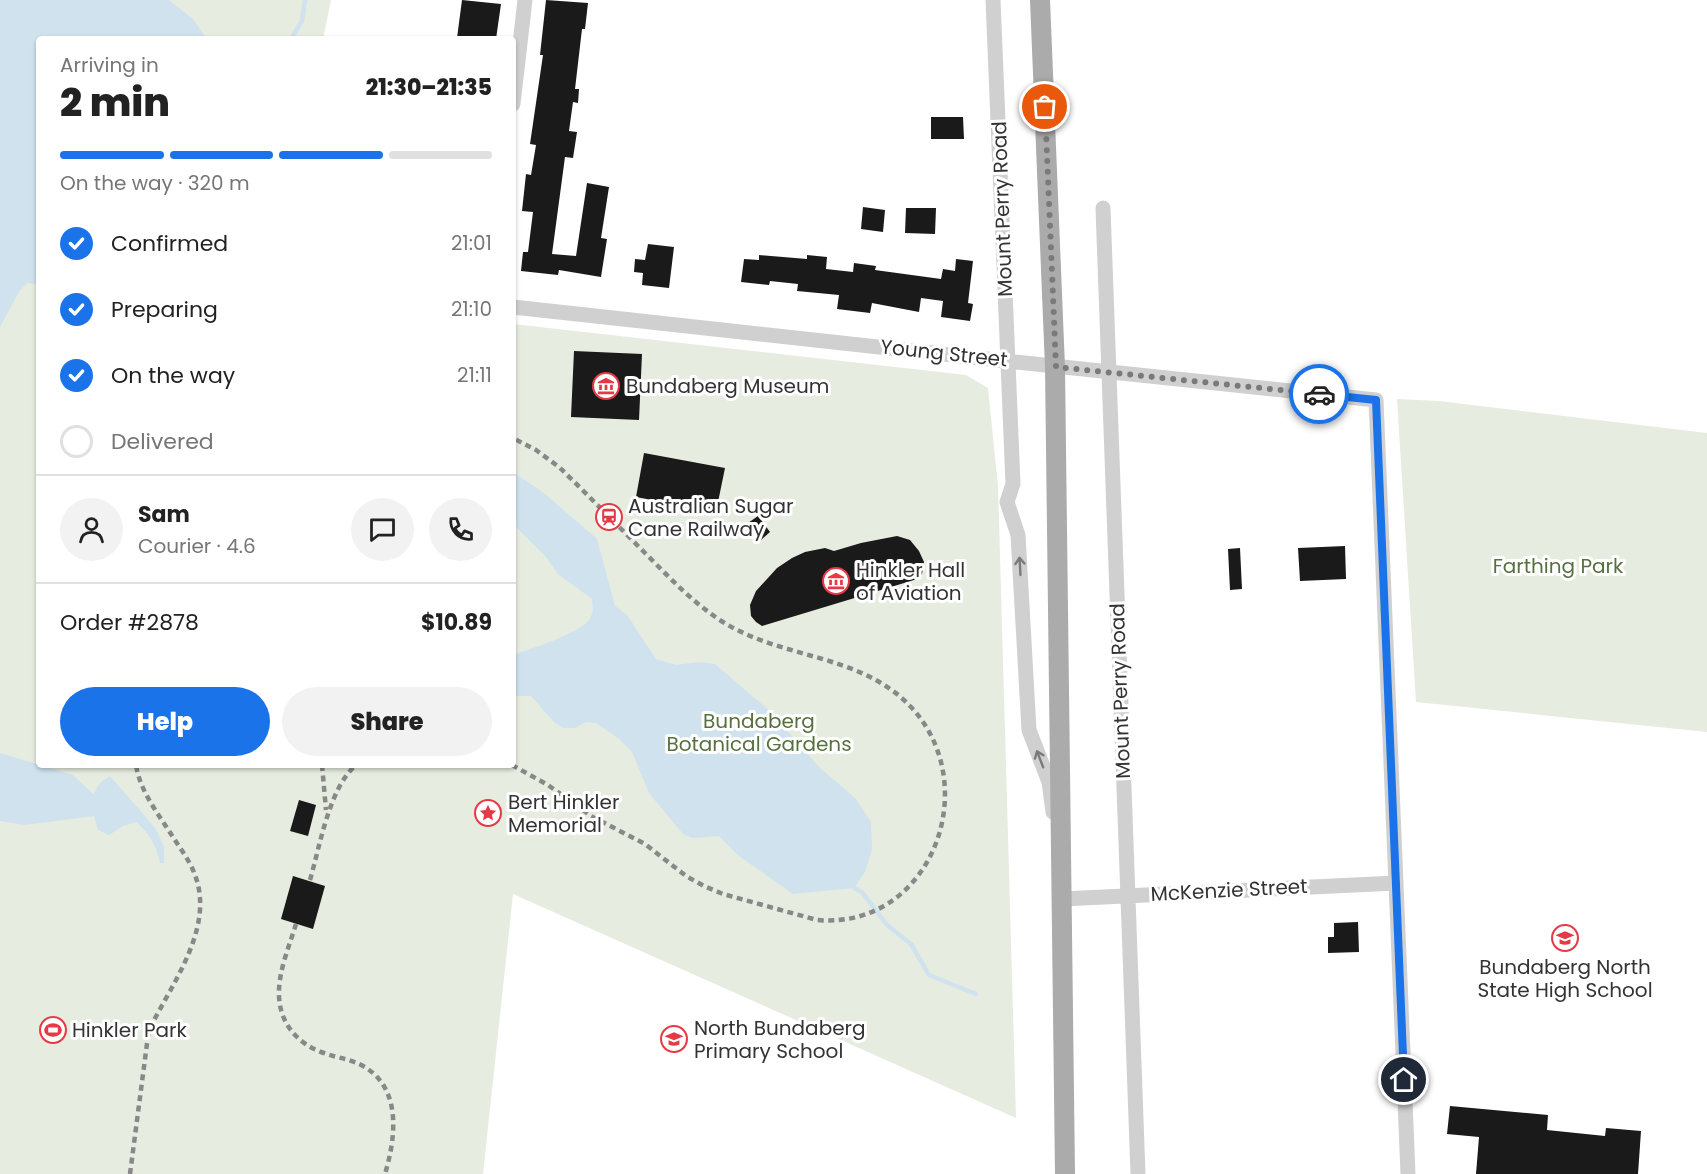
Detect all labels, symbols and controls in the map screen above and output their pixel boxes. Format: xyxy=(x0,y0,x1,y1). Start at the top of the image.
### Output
text: Arriving in xyxy=(60,51,159,79)
text: 21:30–21:35 xyxy=(366,72,492,103)
text: 2 min xyxy=(60,75,170,130)
pin xyxy=(1019,81,1070,132)
icon: bag xyxy=(1028,90,1061,123)
street label: Mount Perry Road xyxy=(985,121,1019,297)
text: On the way · 320 m xyxy=(60,169,250,197)
icon: check xyxy=(60,227,93,260)
text: Confirmed xyxy=(111,228,228,259)
text: 21:01 xyxy=(451,229,492,257)
icon: check xyxy=(60,293,93,326)
text: Preparing xyxy=(111,294,218,325)
text: 21:10 xyxy=(451,295,492,323)
street label: Young Street xyxy=(879,332,1009,374)
icon: check xyxy=(60,359,93,392)
text: On the way xyxy=(111,360,235,391)
text: 21:11 xyxy=(457,361,492,389)
courier xyxy=(1289,364,1349,424)
museum icon: Bundaberg Museum xyxy=(591,371,621,401)
place label: Bundaberg Museum xyxy=(626,372,829,400)
icon: car xyxy=(1303,378,1336,411)
text: Delivered xyxy=(111,426,214,457)
place label: Australian Sugar Cane Railway xyxy=(628,492,794,543)
button: person xyxy=(60,498,123,561)
button: chat xyxy=(351,498,414,561)
button: phone xyxy=(429,498,492,561)
text: Sam xyxy=(138,499,190,530)
station icon: Australian Sugar Cane Railway xyxy=(594,502,624,532)
text: Courier · 4.6 xyxy=(138,532,256,560)
park label: Farthing Park xyxy=(1493,552,1624,580)
place label: Hinkler Hall of Aviation xyxy=(856,556,965,607)
one-way arrow xyxy=(1014,557,1025,577)
museum icon: Hinkler Hall of Aviation xyxy=(821,566,851,596)
street label: Mount Perry Road xyxy=(1103,603,1137,779)
text: Order #2878 xyxy=(60,607,199,638)
text: $10.89 xyxy=(421,607,492,638)
button: Help xyxy=(60,687,270,756)
button: Share xyxy=(282,687,492,756)
park label: Bundaberg Botanical Gardens xyxy=(666,707,852,758)
one-way arrow xyxy=(1034,750,1045,769)
place label: Bert Hinkler Memorial xyxy=(508,788,619,839)
place icon: Bert Hinkler Memorial xyxy=(473,798,503,828)
street label: McKenzie Street xyxy=(1150,872,1308,908)
school or university icon: Bundaberg North State High School xyxy=(1550,923,1580,953)
place label: Bundaberg North State High School xyxy=(1477,953,1653,1004)
place label: North Bundaberg Primary School xyxy=(694,1014,866,1065)
sports icon: Hinkler Park xyxy=(38,1015,68,1045)
place label: Hinkler Park xyxy=(72,1016,188,1044)
school or university icon: North Bundaberg Primary School xyxy=(659,1024,689,1054)
pin xyxy=(1378,1054,1429,1105)
icon: home xyxy=(1387,1063,1420,1096)

